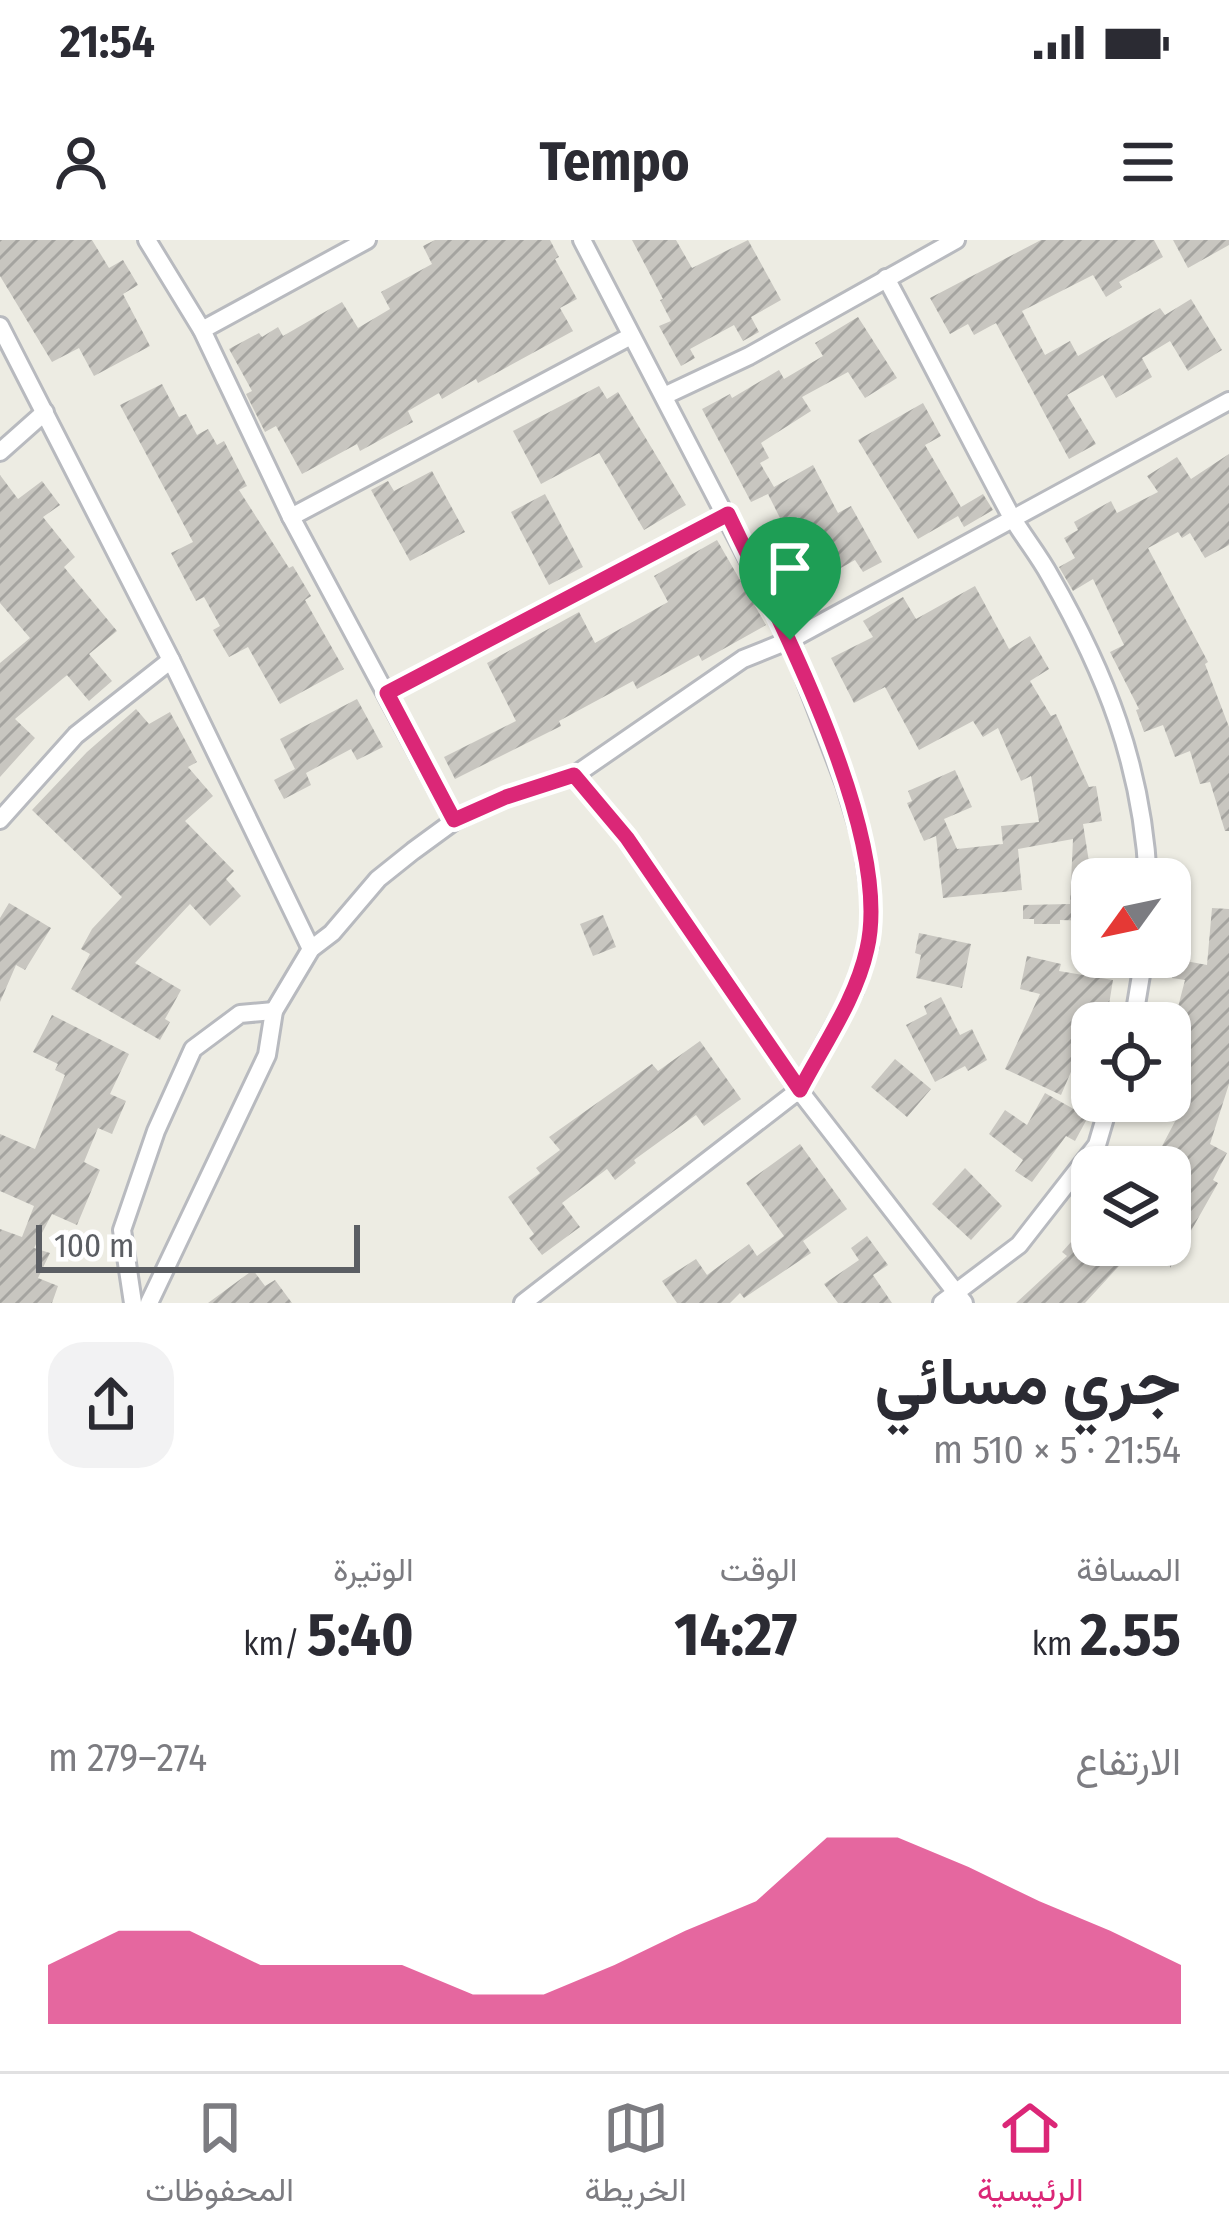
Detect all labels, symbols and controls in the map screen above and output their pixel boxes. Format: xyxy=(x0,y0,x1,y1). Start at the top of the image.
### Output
text: 21:54 xyxy=(60,15,155,69)
icon: person xyxy=(48,129,114,195)
icon: menu xyxy=(1115,129,1181,195)
text: Tempo xyxy=(539,130,690,194)
pin xyxy=(739,517,841,640)
icon: arrive xyxy=(757,535,823,601)
north arrow xyxy=(1071,858,1191,978)
map controls xyxy=(1071,858,1191,1266)
button: locate xyxy=(1071,1002,1191,1122)
button: layers xyxy=(1071,1146,1191,1266)
scale bar xyxy=(36,1219,360,1272)
text: 100 m xyxy=(54,1226,134,1266)
button: share xyxy=(48,1342,174,1468)
text: جري مسائي xyxy=(875,1342,1181,1421)
text: 21:54 · 5 × 510 m xyxy=(933,1427,1181,1473)
text: الوتيرة xyxy=(333,1550,414,1590)
text: الوقت xyxy=(720,1550,797,1590)
text: المسافة xyxy=(1076,1550,1181,1590)
text: 5:40 xyxy=(307,1599,414,1671)
text: 14:27 xyxy=(674,1599,797,1671)
text: 2.55 xyxy=(1080,1599,1181,1671)
text: /km xyxy=(243,1624,307,1664)
text: km xyxy=(1032,1624,1080,1664)
text: 274–279 m xyxy=(48,1735,207,1781)
text: الارتفاع xyxy=(1075,1739,1181,1785)
tab: المحفوظات xyxy=(145,2095,294,2219)
tab: الخريطة xyxy=(584,2095,687,2219)
tab: الرئيسية xyxy=(977,2095,1084,2219)

